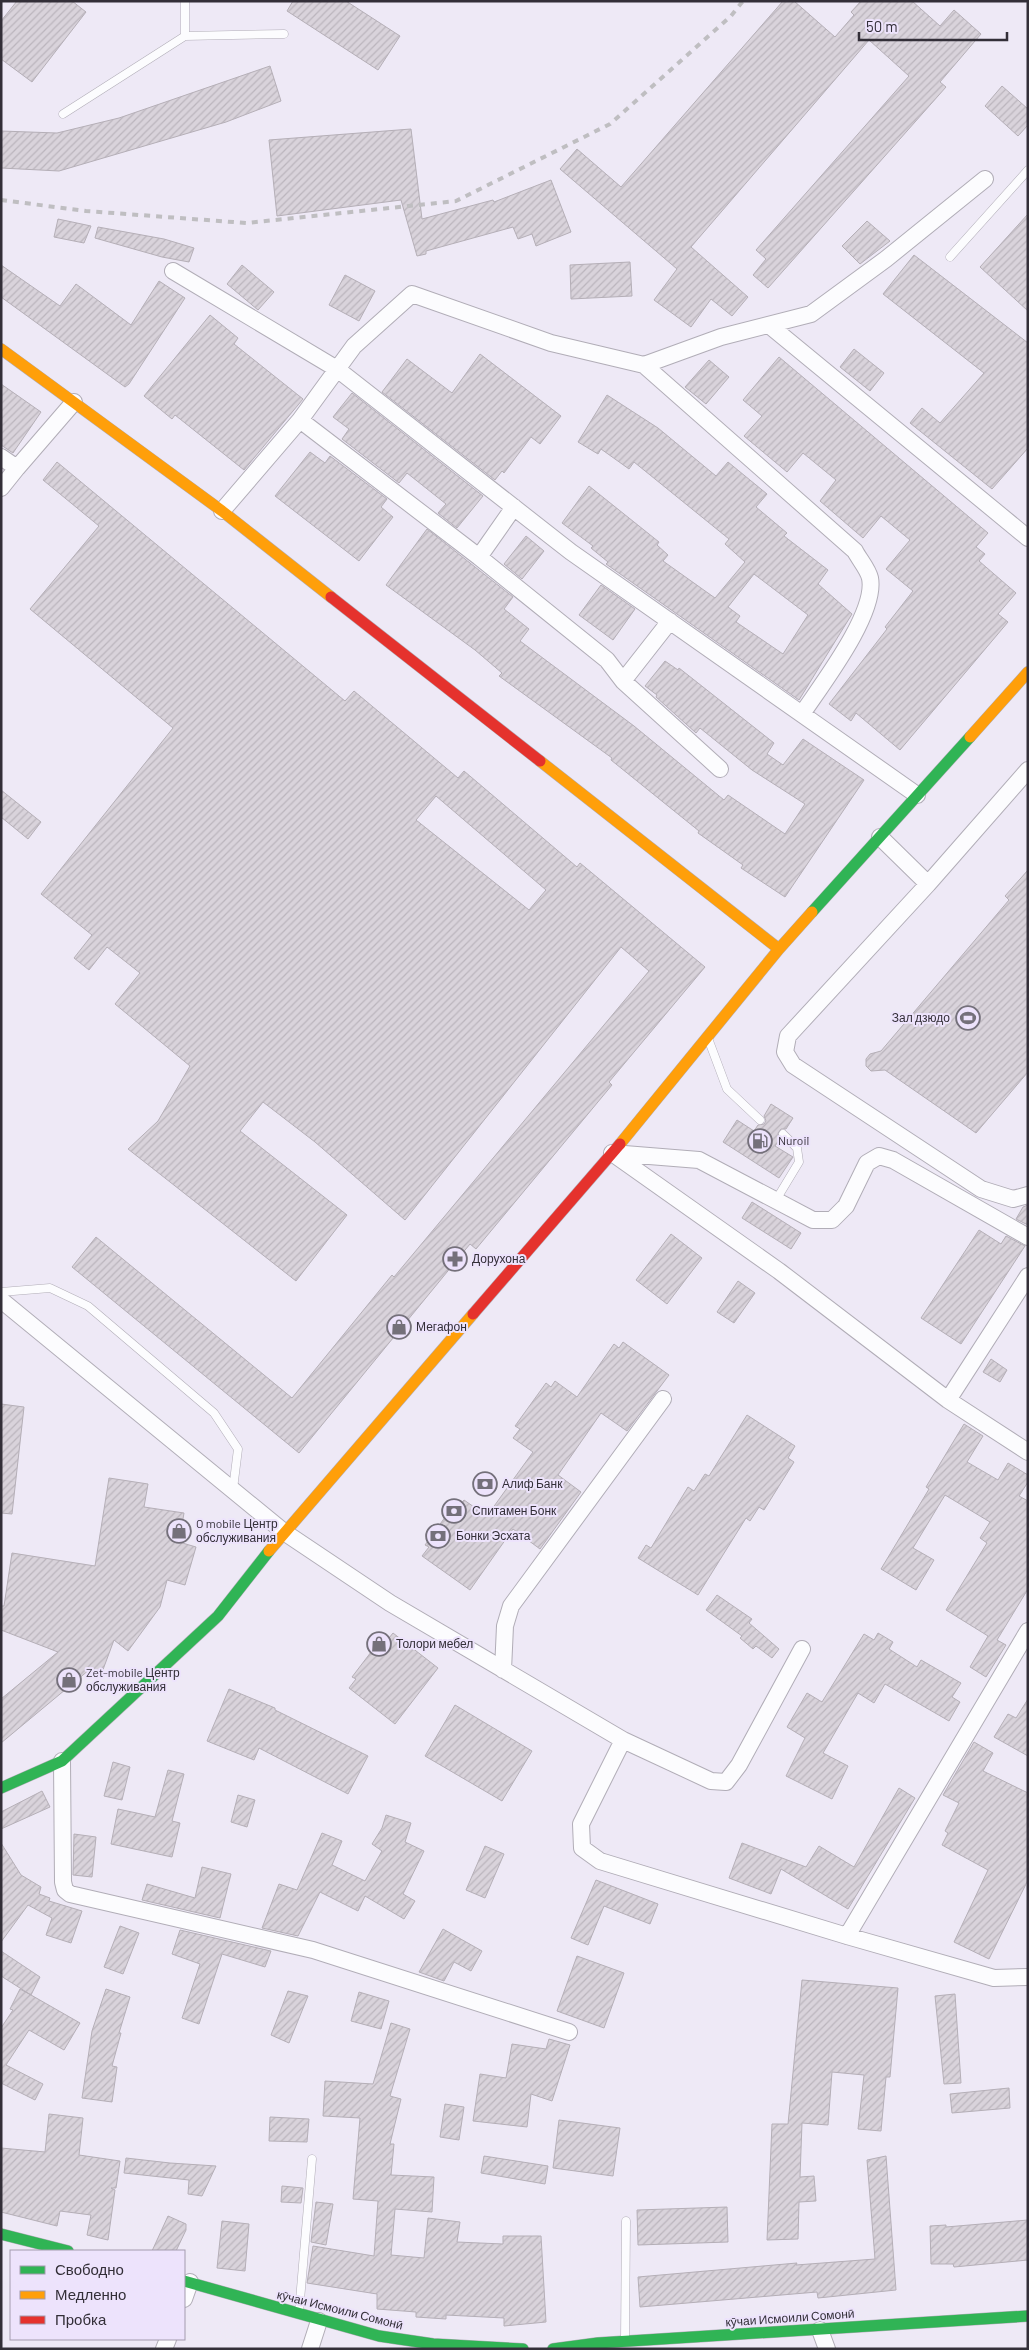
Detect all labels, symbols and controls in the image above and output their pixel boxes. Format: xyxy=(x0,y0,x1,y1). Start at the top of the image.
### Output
scale bar xyxy=(859,10,1006,42)
text: 50 m xyxy=(866,17,898,35)
sports icon: Зал дзюдо xyxy=(955,1005,981,1031)
place label: Зал дзюдо xyxy=(892,1010,950,1025)
fuel station icon: Nuroil xyxy=(747,1128,773,1154)
place label: Nuroil xyxy=(778,1133,809,1147)
pharmacy icon: Дорухона xyxy=(442,1246,468,1272)
place label: Дорухона xyxy=(472,1251,526,1266)
shop icon: Мегафон xyxy=(386,1314,412,1340)
place label: Мегафон xyxy=(416,1319,467,1334)
bank icon: Алиф Банк xyxy=(472,1471,498,1497)
place label: Алиф Банк xyxy=(502,1476,563,1491)
bank icon: Спитамен Бонк xyxy=(441,1498,467,1524)
place label: Спитамен Бонк xyxy=(472,1503,557,1517)
place label: O mobile Центр обслуживания xyxy=(196,1516,278,1545)
shop icon: O mobile Центр обслуживания xyxy=(166,1518,192,1544)
bank icon: Бонки Эсхата xyxy=(425,1523,451,1549)
place label: Бонки Эсхата xyxy=(456,1528,531,1542)
shop icon: Толори мебел xyxy=(366,1631,392,1657)
place label: Толори мебел xyxy=(396,1636,473,1651)
place label: Zet-mobile Центр обслуживания xyxy=(86,1665,180,1694)
shop icon: Zet-mobile Центр обслуживания xyxy=(56,1667,82,1693)
legend xyxy=(10,2250,185,2340)
text: Свободно xyxy=(55,2260,124,2278)
text: Медленно xyxy=(55,2285,126,2303)
street label: кӯчаи Исмоили Сомонӣ xyxy=(276,2287,405,2332)
street label: кӯчаи Исмоили Сомонӣ xyxy=(725,2306,855,2329)
text: Пробка xyxy=(55,2310,107,2328)

